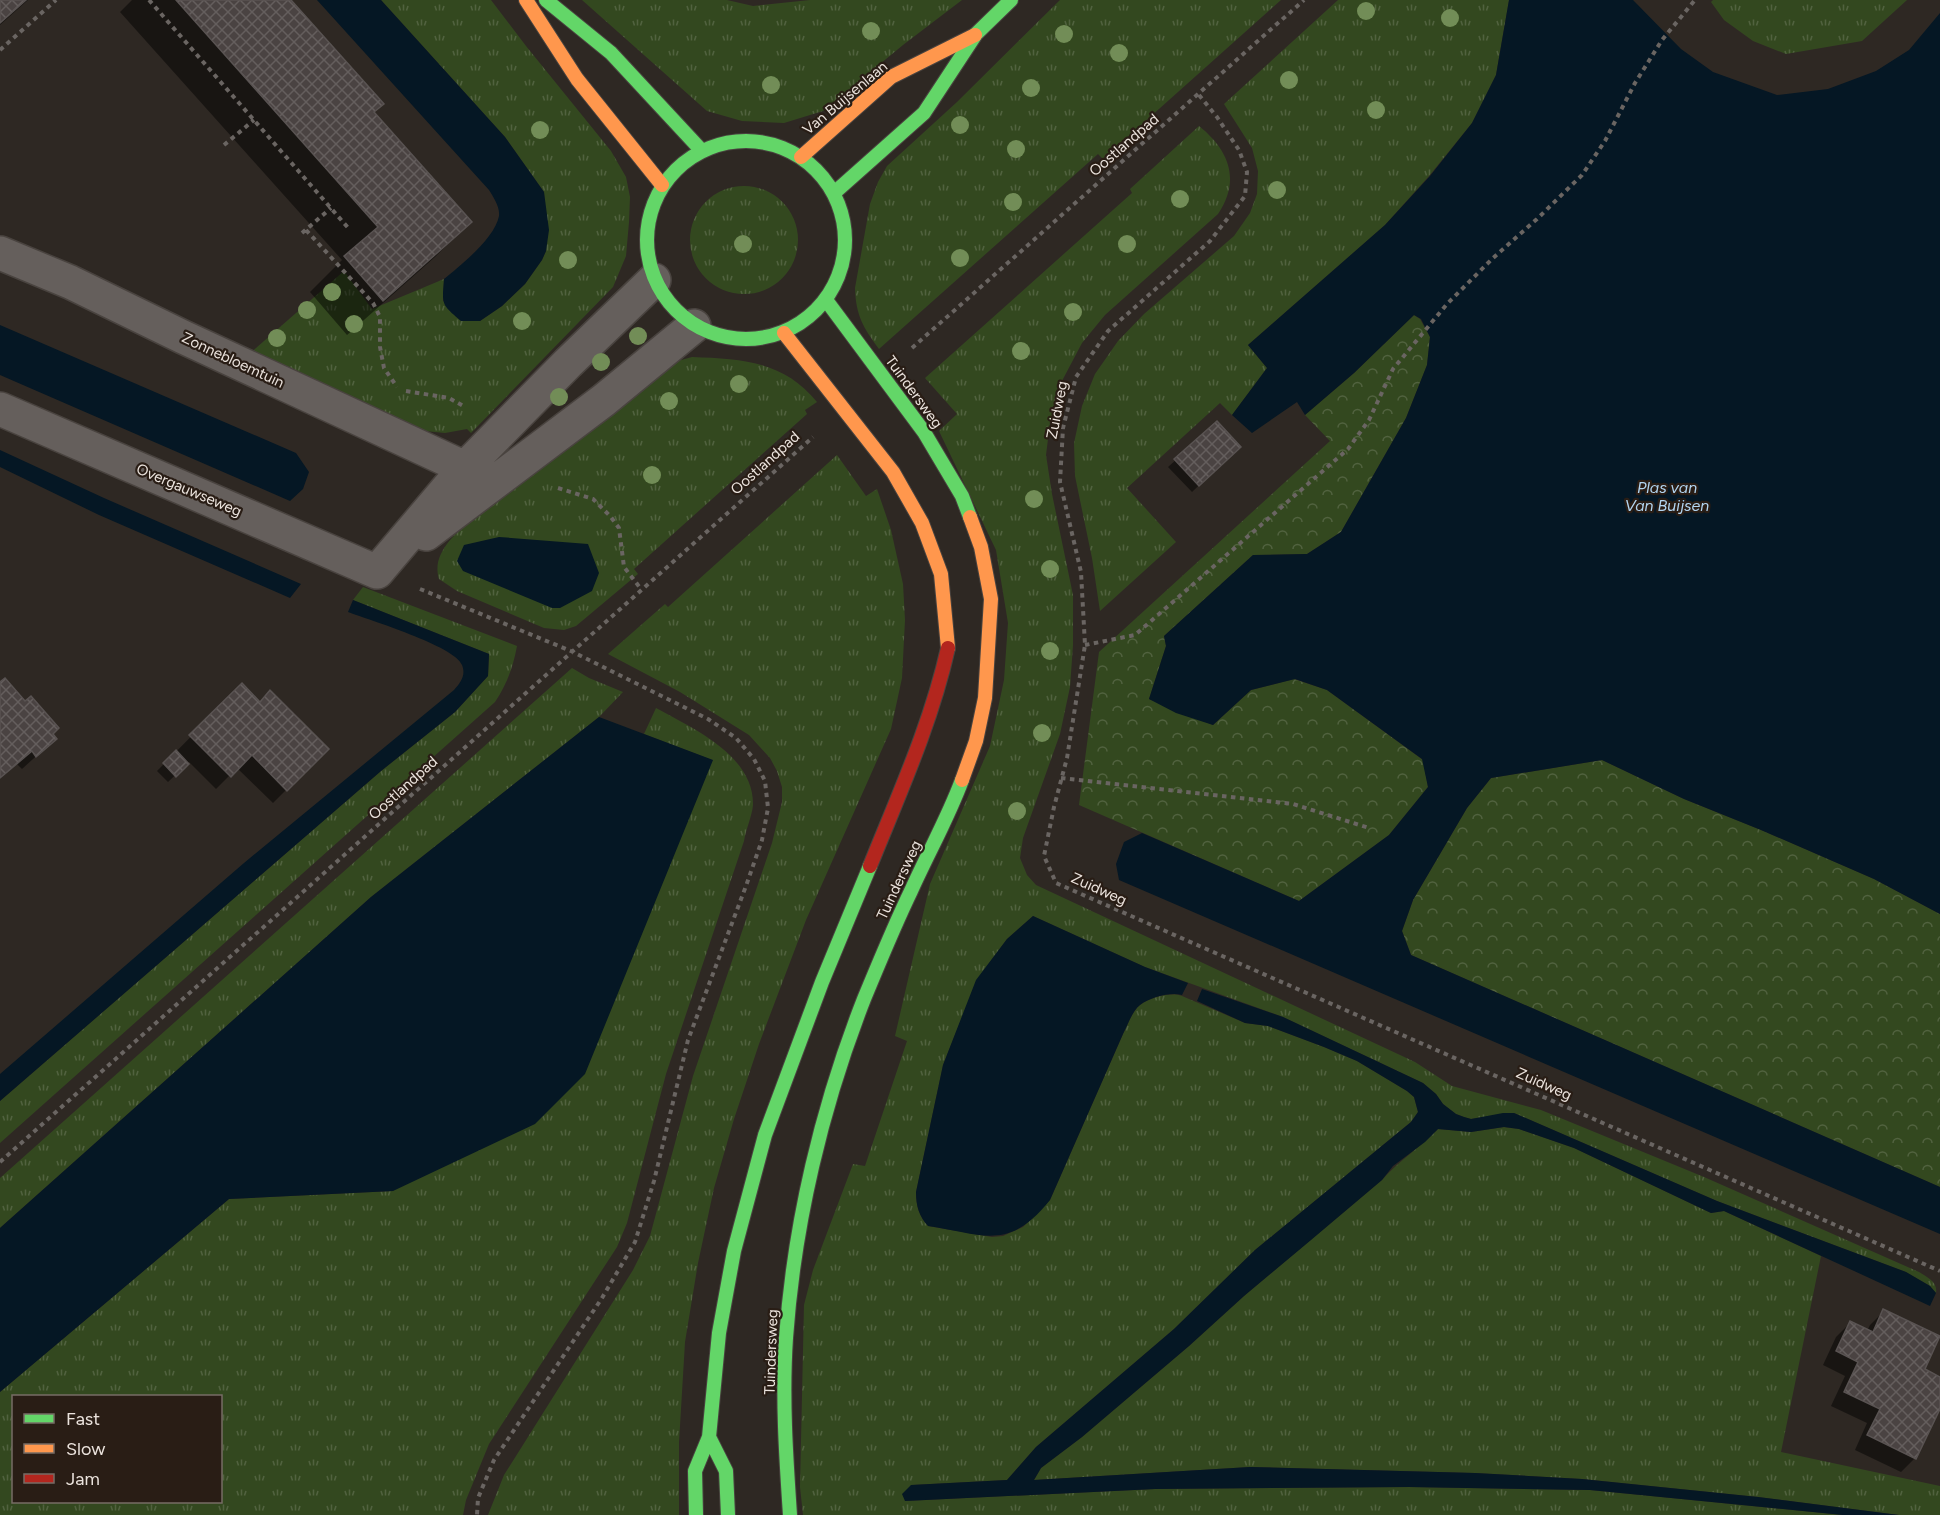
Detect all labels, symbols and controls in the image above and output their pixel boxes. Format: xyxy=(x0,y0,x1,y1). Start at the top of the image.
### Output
street label: Van Buijsenlaan xyxy=(799,57,891,139)
street label: Oostlandpad xyxy=(1085,110,1163,180)
street label: Zonnebloemtuin xyxy=(179,328,287,392)
street label: Tuindersweg xyxy=(882,352,946,432)
street label: Zuidweg xyxy=(1043,379,1071,441)
street label: Oostlandpad xyxy=(727,427,803,499)
street label: Overgauwseweg xyxy=(134,460,244,520)
water label: Plas van Van Buijsen xyxy=(1625,478,1709,515)
street label: Oostlandpad xyxy=(365,752,441,824)
street label: Tuindersweg xyxy=(873,837,925,923)
street label: Zuidweg xyxy=(1068,869,1130,909)
street label: Zuidweg xyxy=(1513,1064,1575,1104)
street label: Tuindersweg xyxy=(761,1309,781,1395)
legend xyxy=(12,1395,222,1503)
text: Fast xyxy=(66,1408,100,1430)
text: Slow xyxy=(66,1438,105,1460)
text: Jam xyxy=(66,1468,100,1490)

